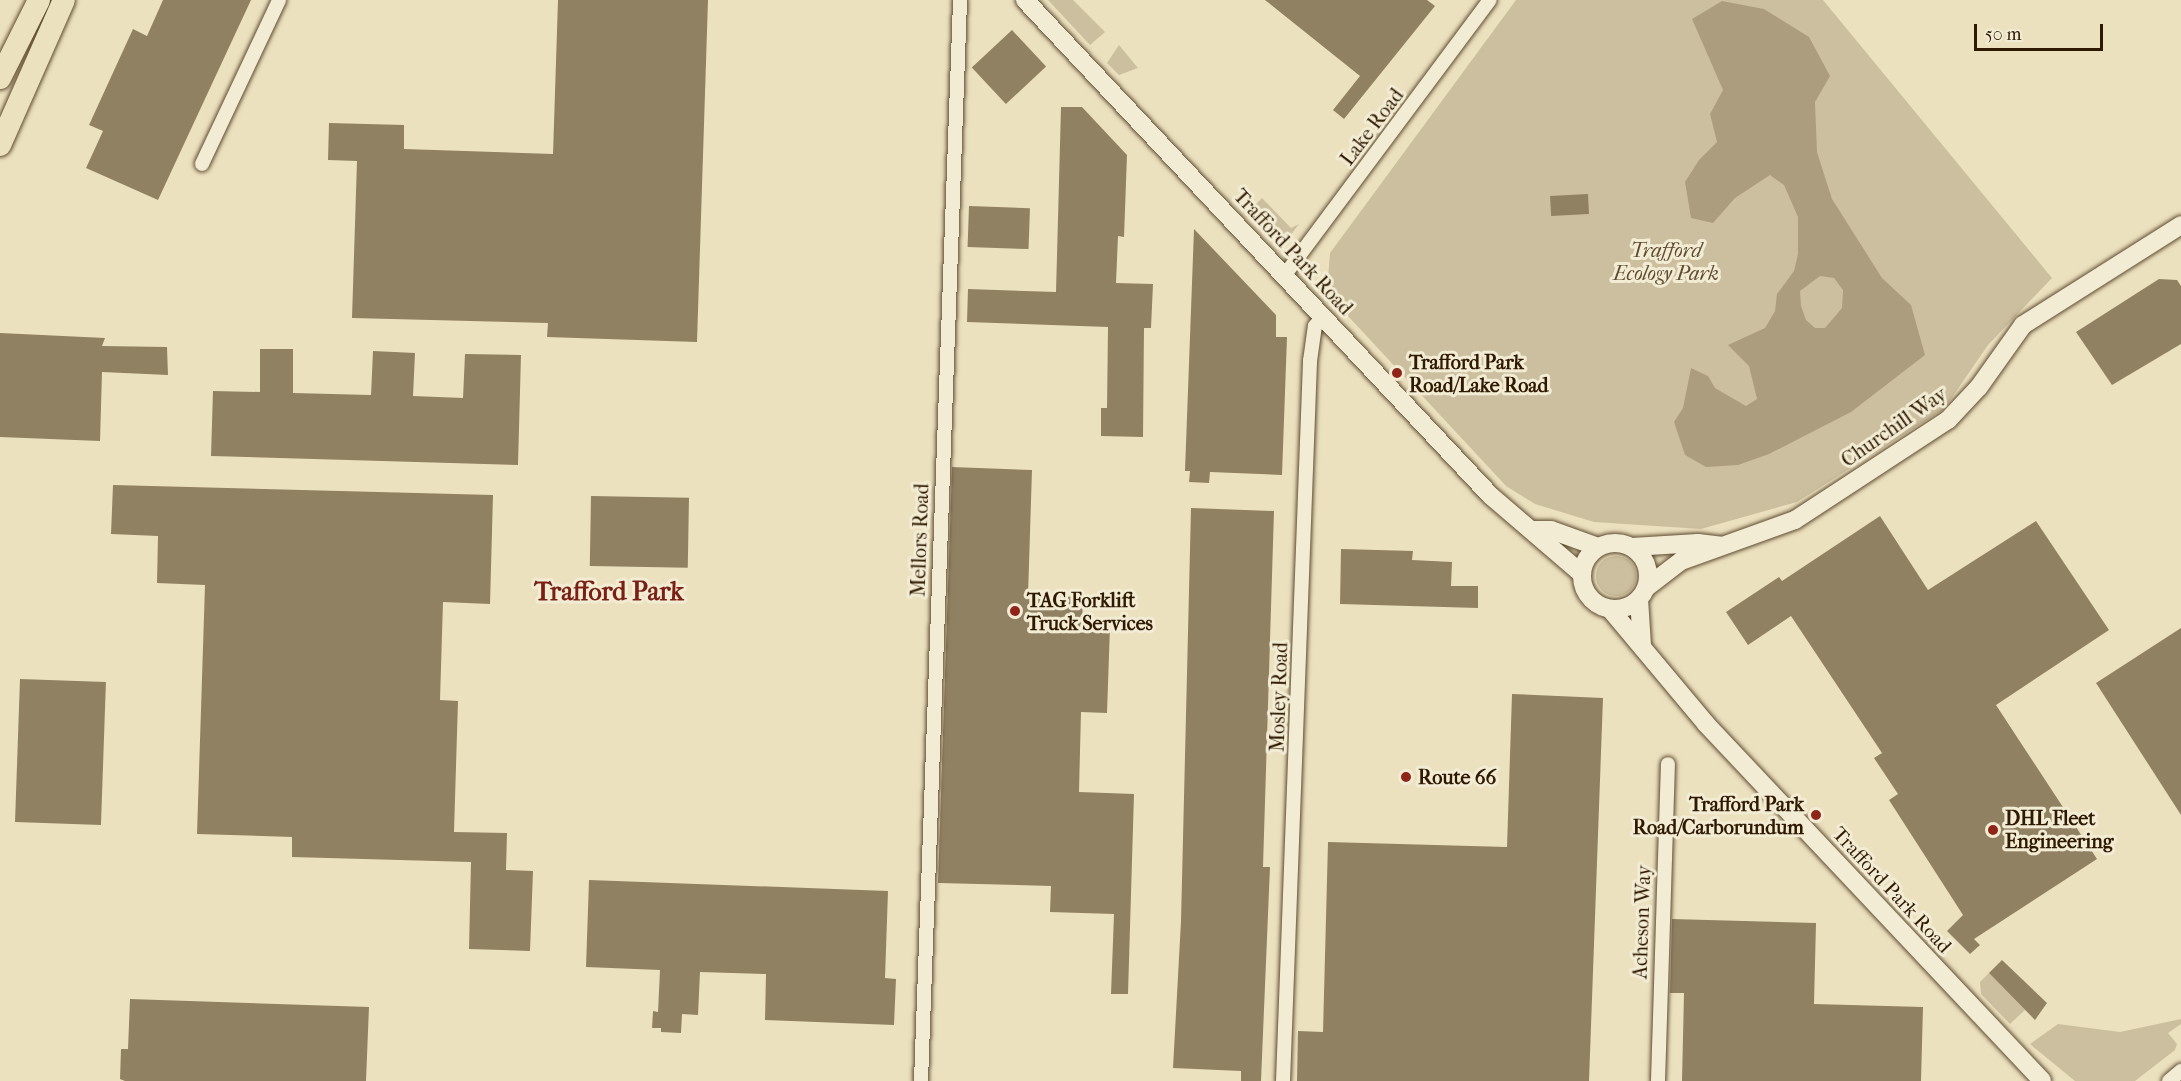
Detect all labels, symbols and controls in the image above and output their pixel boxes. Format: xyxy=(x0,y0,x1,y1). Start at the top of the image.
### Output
scale bar xyxy=(1977,12,2106,50)
text: 50 m xyxy=(1985,24,2021,45)
street label: Lake Road xyxy=(1335,84,1409,170)
street label: Trafford Park Road xyxy=(1228,184,1358,320)
park label: Trafford Ecology Park xyxy=(1613,239,1719,286)
place label: Trafford Park Road/Lake Road xyxy=(1409,350,1548,397)
marker: Trafford Park Road/Lake Road xyxy=(1390,366,1404,380)
street label: Churchill Way xyxy=(1837,382,1951,472)
street label: Mellors Road xyxy=(906,483,934,597)
district label: Trafford Park xyxy=(534,576,684,608)
place label: TAG Forklift Truck Services xyxy=(1027,588,1153,635)
marker: TAG Forklift Truck Services xyxy=(1008,604,1022,618)
street label: Mosley Road xyxy=(1265,642,1293,752)
place label: Route 66 xyxy=(1418,765,1496,789)
marker: Route 66 xyxy=(1399,770,1413,784)
place label: Trafford Park Road/Carborundum xyxy=(1633,792,1804,839)
place label: DHL Fleet Engineering xyxy=(2005,807,2114,854)
marker: Trafford Park Road/Carborundum xyxy=(1809,808,1823,822)
street label: Trafford Park Road xyxy=(1827,822,1957,958)
marker: DHL Fleet Engineering xyxy=(1986,823,2000,837)
street label: Acheson Way xyxy=(1628,865,1656,979)

